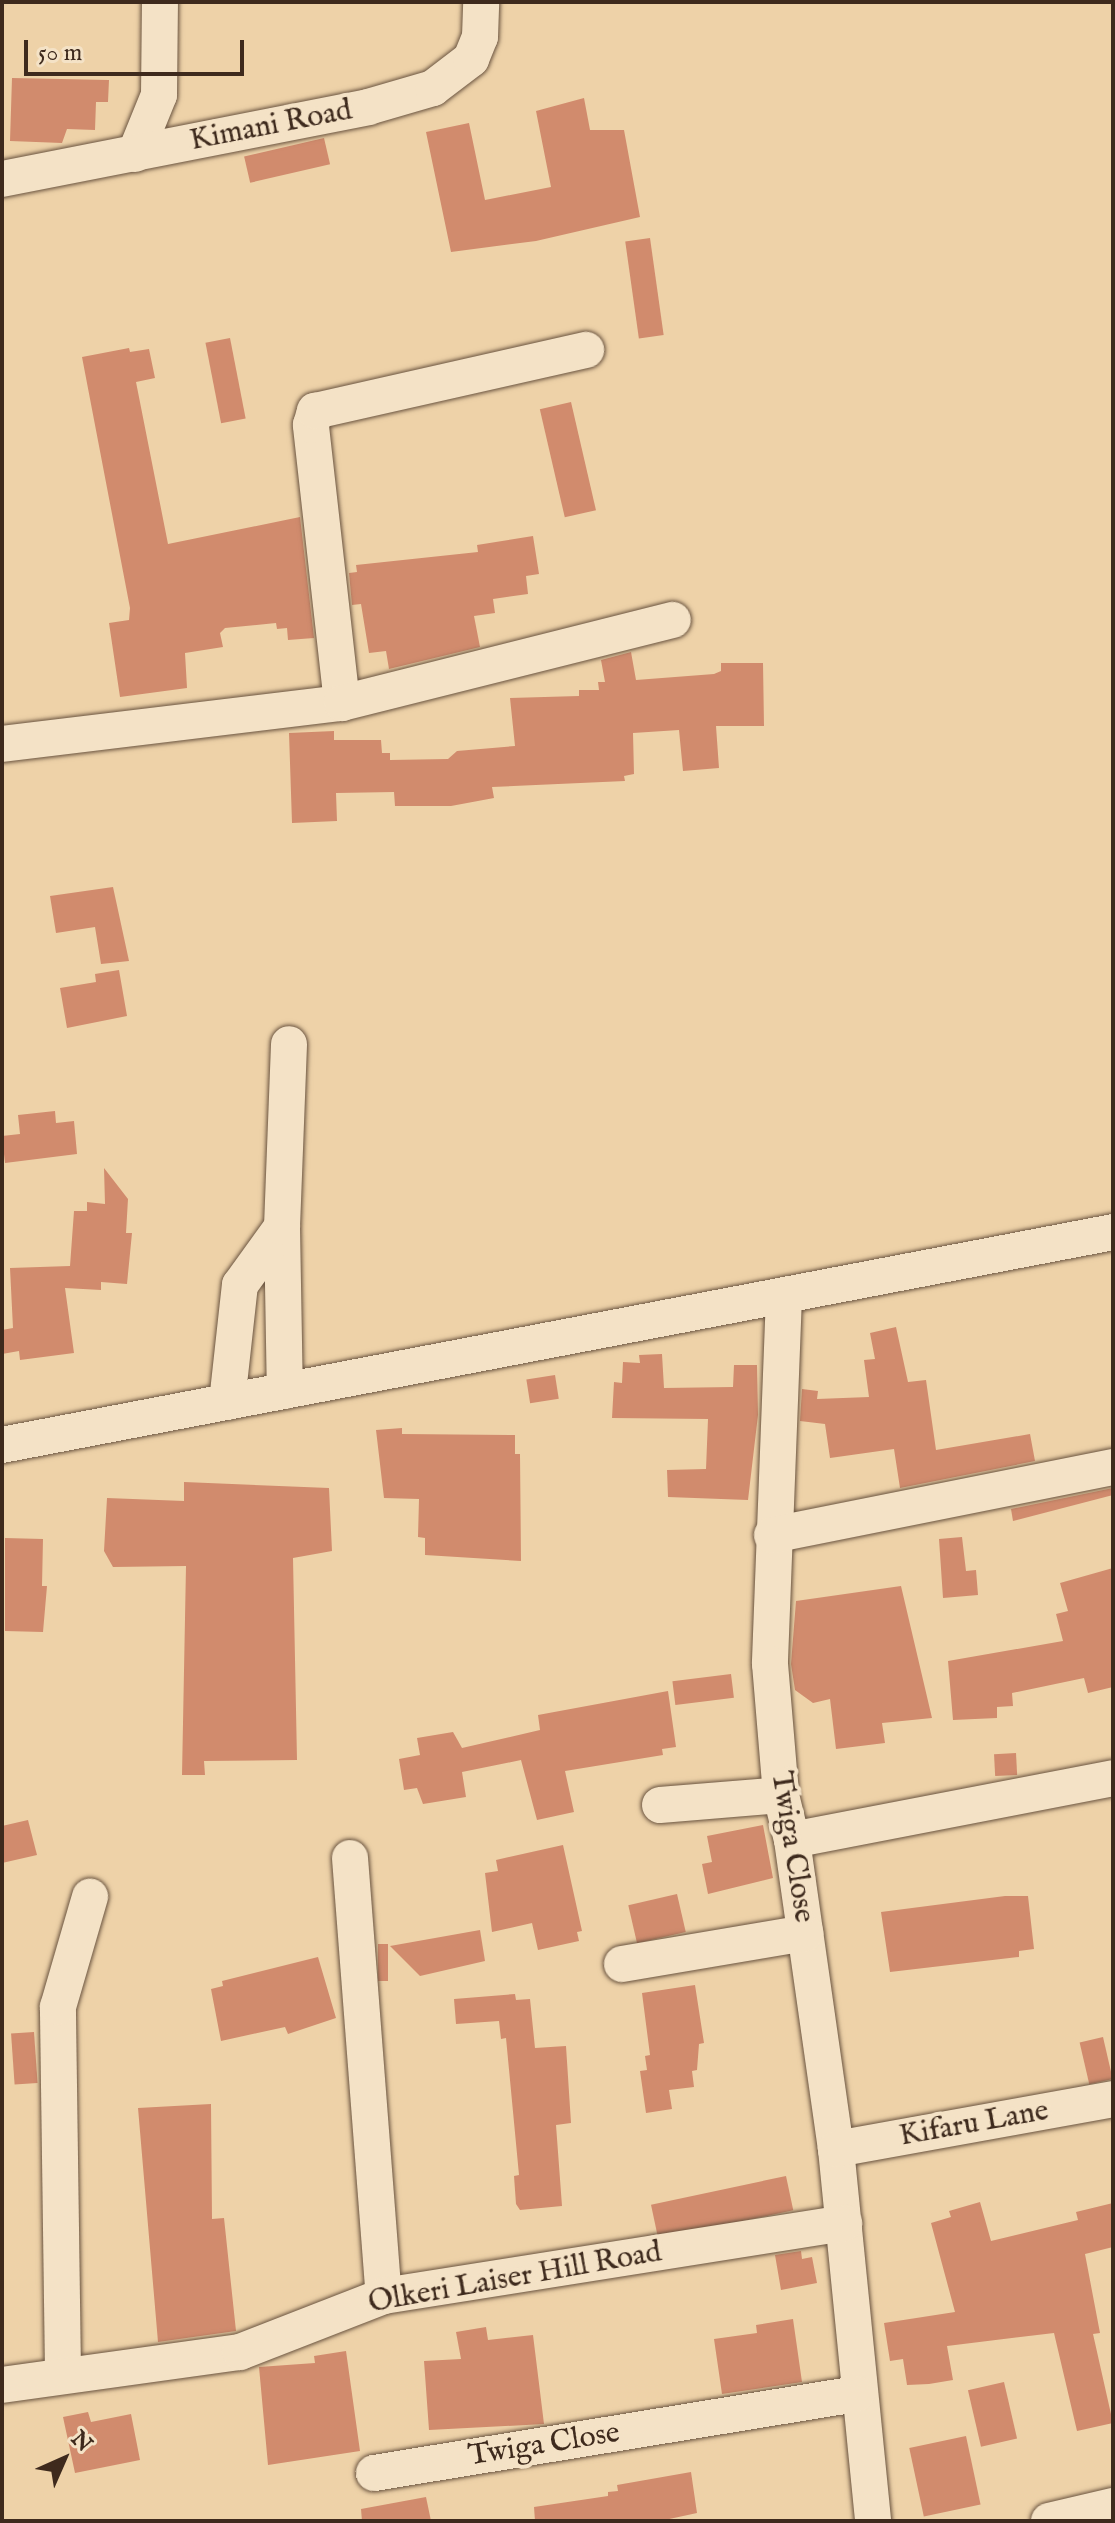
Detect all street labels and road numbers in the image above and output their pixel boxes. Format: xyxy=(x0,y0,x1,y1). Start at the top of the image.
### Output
street label: Kimani Road xyxy=(187,93,355,159)
street label: Twiga Close xyxy=(762,1769,822,1925)
street label: Kifaru Lane xyxy=(897,2093,1051,2155)
street label: Olkeri Laiser Hill Road xyxy=(366,2234,664,2322)
street label: Twiga Close xyxy=(466,2415,622,2475)

